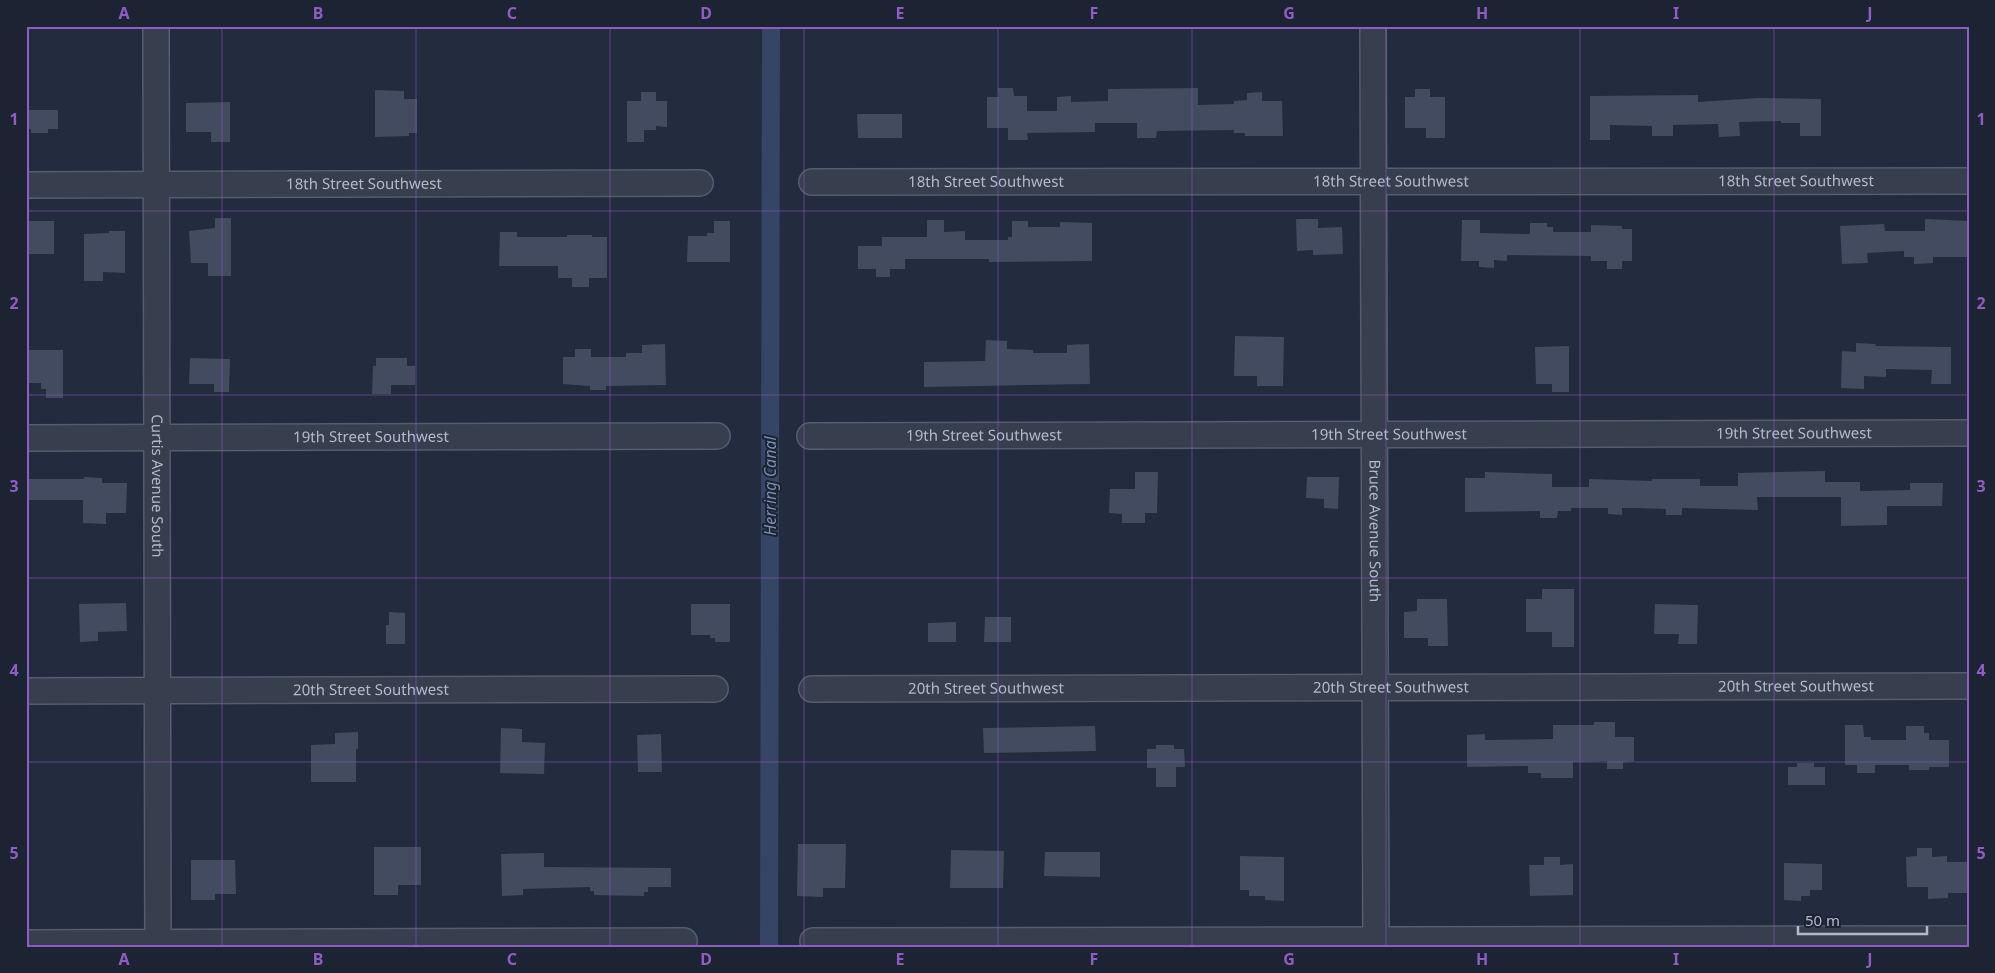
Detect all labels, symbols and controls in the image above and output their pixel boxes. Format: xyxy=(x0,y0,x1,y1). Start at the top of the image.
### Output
text: A xyxy=(118,2,130,24)
text: B xyxy=(313,2,323,24)
text: C xyxy=(507,2,517,24)
text: D xyxy=(700,2,712,24)
text: E xyxy=(896,2,905,24)
text: F xyxy=(1090,2,1098,24)
text: G xyxy=(1283,2,1295,24)
text: H xyxy=(1476,2,1488,24)
text: I xyxy=(1673,2,1679,24)
text: J xyxy=(1865,2,1873,24)
text: 1 xyxy=(9,108,19,130)
text: 1 xyxy=(1976,108,1986,130)
street label: 18th Street Southwest xyxy=(1313,170,1469,191)
street label: 18th Street Southwest xyxy=(1718,170,1874,190)
street label: 18th Street Southwest xyxy=(908,171,1064,191)
street label: 18th Street Southwest xyxy=(286,173,443,193)
text: 2 xyxy=(9,292,19,314)
text: 2 xyxy=(1976,292,1986,314)
street label: Curtis Avenue South xyxy=(148,414,168,558)
street label: 19th Street Southwest xyxy=(1716,422,1873,443)
street label: 19th Street Southwest xyxy=(1311,423,1468,444)
street label: 19th Street Southwest xyxy=(906,424,1063,445)
street label: 19th Street Southwest xyxy=(293,426,450,446)
water label: Herring Canal xyxy=(759,435,781,536)
street label: Bruce Avenue South xyxy=(1365,460,1386,602)
text: 3 xyxy=(9,475,19,497)
text: 3 xyxy=(1976,475,1986,497)
text: 4 xyxy=(9,659,19,681)
text: 4 xyxy=(1976,659,1986,681)
street label: 20th Street Southwest xyxy=(1718,675,1875,696)
street label: 20th Street Southwest xyxy=(1313,676,1470,697)
street label: 20th Street Southwest xyxy=(908,677,1065,698)
street label: 20th Street Southwest xyxy=(293,679,450,699)
text: 5 xyxy=(9,842,19,864)
text: 5 xyxy=(1976,842,1986,864)
scale bar xyxy=(1798,903,1926,935)
text: 50 m xyxy=(1805,910,1840,930)
text: A xyxy=(118,948,130,970)
text: B xyxy=(313,948,323,970)
text: C xyxy=(507,948,517,970)
text: D xyxy=(700,948,712,970)
text: E xyxy=(896,948,905,970)
text: F xyxy=(1090,948,1098,970)
text: G xyxy=(1283,948,1295,970)
text: H xyxy=(1476,948,1488,970)
text: I xyxy=(1673,948,1679,970)
text: J xyxy=(1865,948,1873,970)

